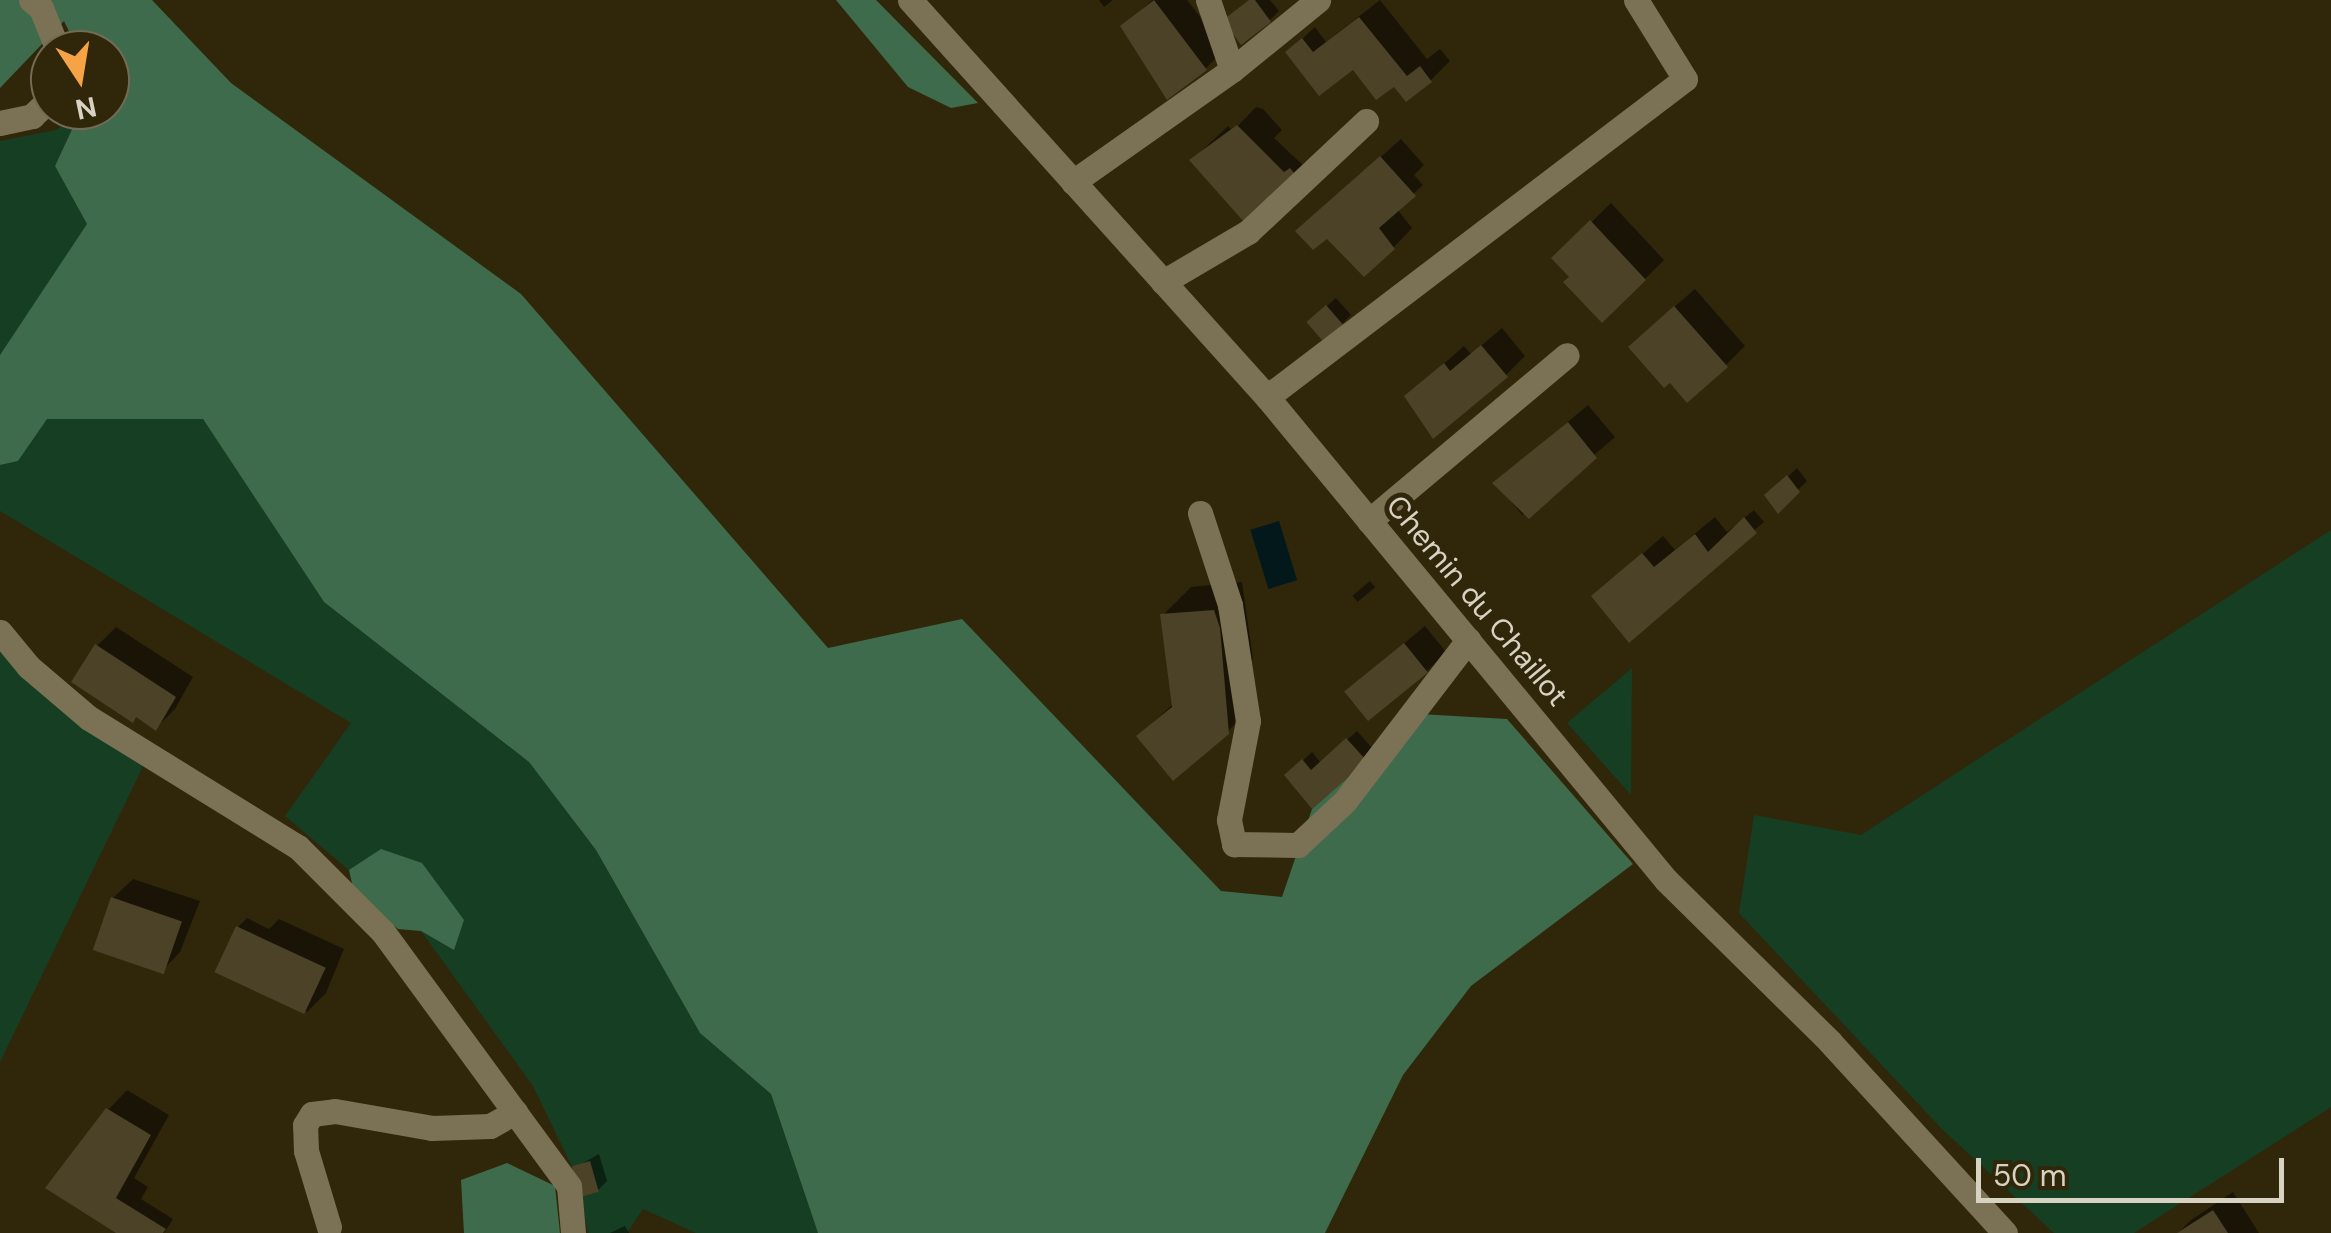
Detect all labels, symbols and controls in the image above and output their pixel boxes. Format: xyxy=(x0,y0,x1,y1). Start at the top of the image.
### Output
north arrow xyxy=(30,30,130,130)
text: N xyxy=(72,88,100,128)
street label: Chemin du Chaillot xyxy=(1379,488,1575,714)
scale bar xyxy=(1981,1138,2288,1200)
text: 50 m xyxy=(1993,1156,2067,1195)

